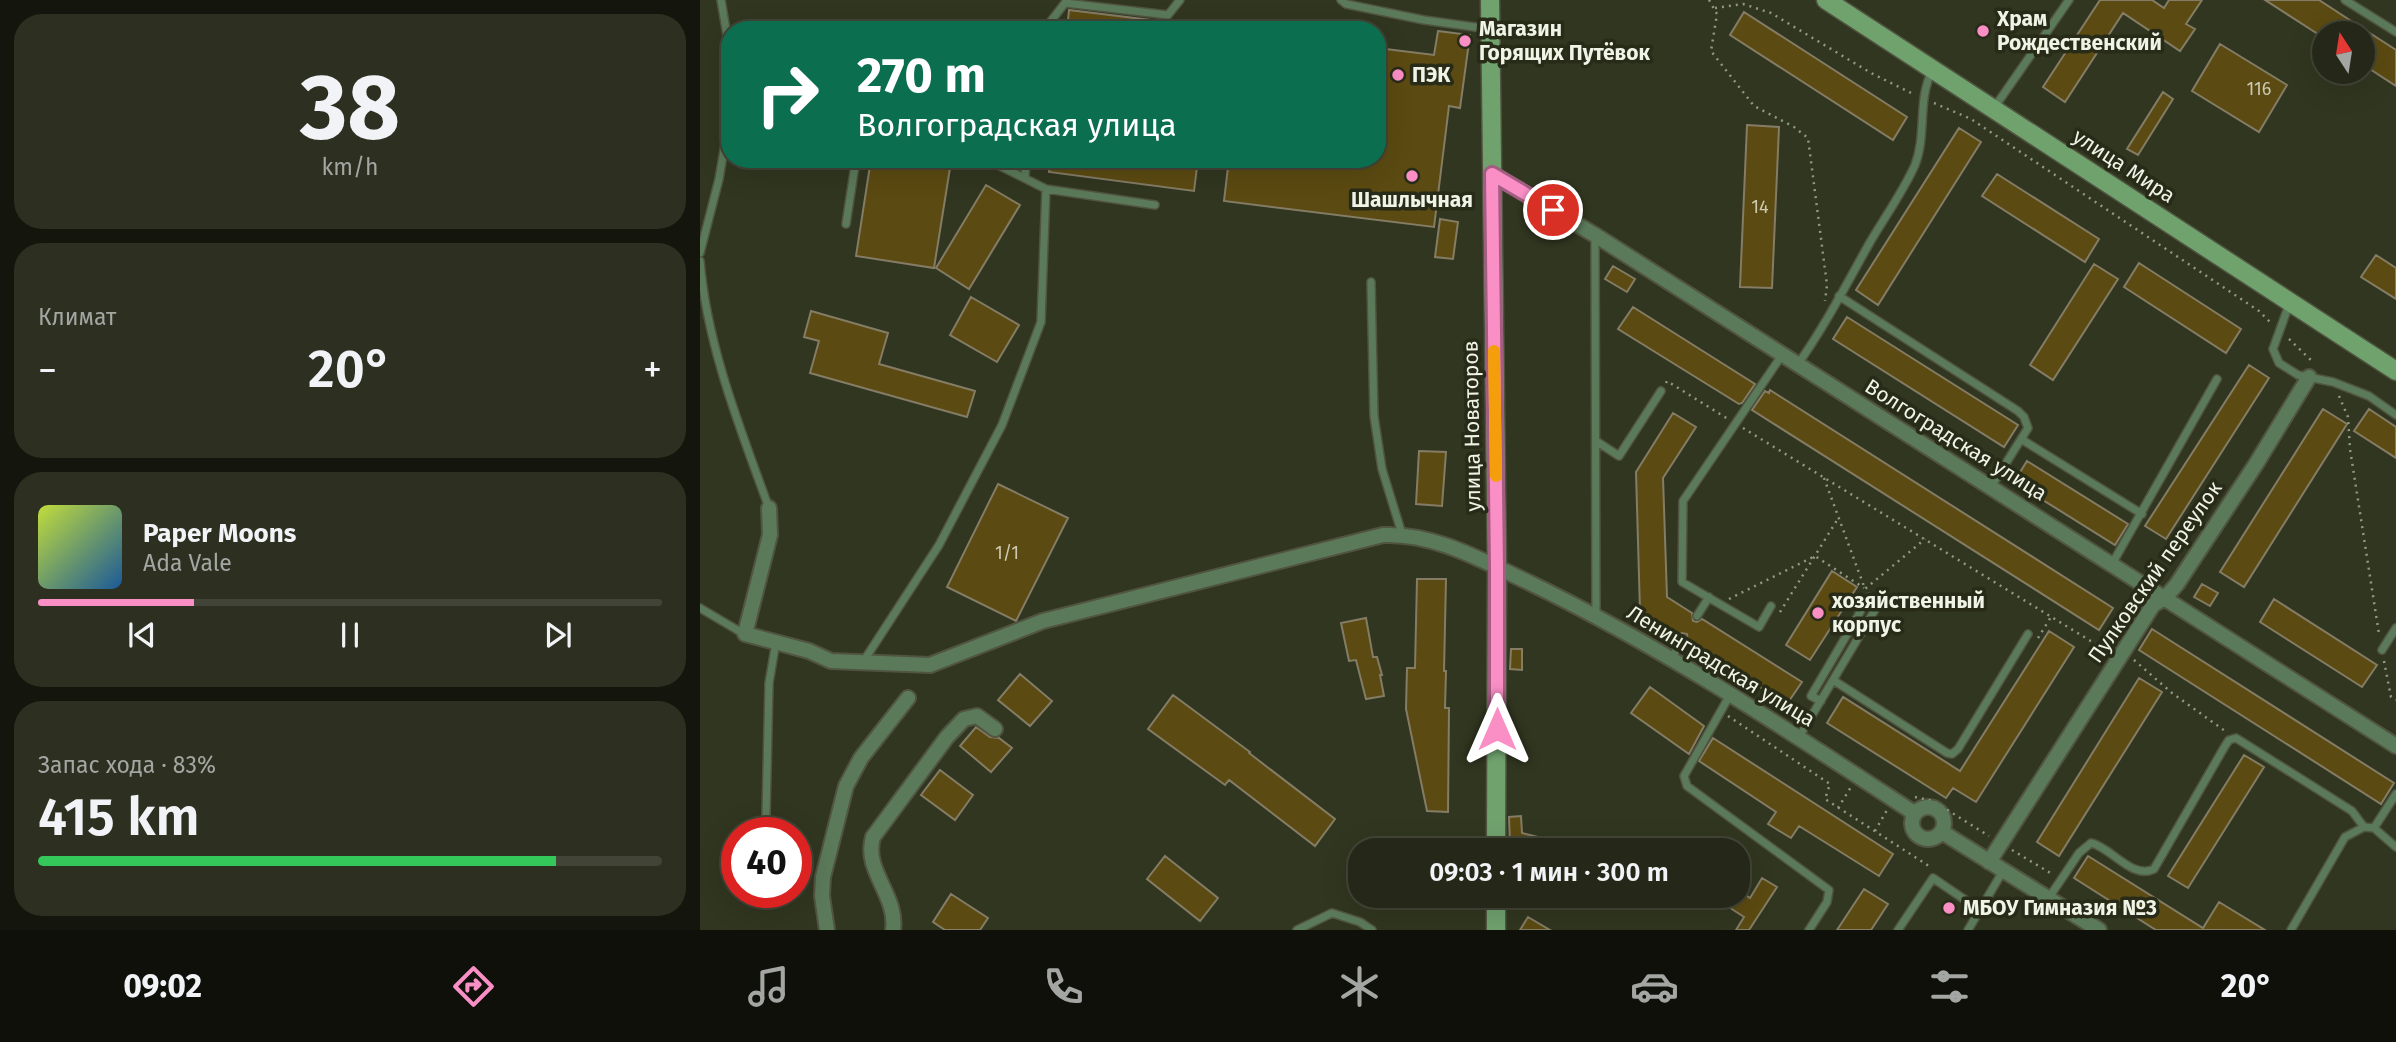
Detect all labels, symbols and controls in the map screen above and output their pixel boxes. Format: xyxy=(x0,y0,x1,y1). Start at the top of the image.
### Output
place label: Храм Рождественский xyxy=(1996,6,2162,56)
place label: Магазин Горящих Путёвок xyxy=(1479,16,1650,66)
north arrow xyxy=(2312,21,2375,84)
map controls xyxy=(2312,21,2375,84)
marker: Храм Рождественский xyxy=(1975,23,1991,39)
marker: Магазин Горящих Путёвок xyxy=(1457,33,1473,49)
text: 270 m xyxy=(857,46,986,105)
icon: right xyxy=(742,49,833,140)
text: 38 xyxy=(300,53,400,162)
place label: ПЭК xyxy=(1412,62,1451,88)
marker: ПЭК xyxy=(1390,67,1406,83)
house number: 116 xyxy=(2247,78,2271,100)
text: Волгоградская улица xyxy=(857,106,1177,144)
street label: улица Мира xyxy=(2068,123,2180,209)
text: km/h xyxy=(322,153,378,181)
marker: Шашлычная xyxy=(1404,168,1420,184)
pin xyxy=(1523,180,1583,240)
place label: Шашлычная xyxy=(1351,187,1473,213)
icon: arrive xyxy=(1534,191,1572,229)
house number: 14 xyxy=(1751,196,1769,218)
text: Климат xyxy=(38,303,116,331)
text: 20° xyxy=(308,338,392,401)
street label: улица Новаторов xyxy=(1458,340,1486,512)
text: − xyxy=(38,347,57,393)
text: + xyxy=(643,347,662,393)
street label: Волгоградская улица xyxy=(1860,373,2052,507)
street label: Пулковский переулок xyxy=(2082,476,2228,668)
text: Paper Moons xyxy=(143,518,296,549)
house number: 1/1 xyxy=(995,542,1019,564)
text: Ada Vale xyxy=(143,549,232,577)
place label: хозяйственный корпус xyxy=(1831,588,1985,638)
street label: Ленинградская улица xyxy=(1622,600,1820,732)
marker: хозяйственный корпус xyxy=(1810,605,1826,621)
icon: previous xyxy=(123,616,161,654)
icon: pause xyxy=(331,616,369,654)
icon: next xyxy=(539,616,577,654)
position arrow xyxy=(1460,692,1534,766)
text: Запас хода · 83% xyxy=(38,751,216,779)
text: 415 km xyxy=(38,786,200,849)
speed limit sign: 40 xyxy=(721,817,812,908)
text: 09:03 · 1 мин · 300 m xyxy=(1429,857,1669,888)
place label: МБОУ Гимназия №3 xyxy=(1963,895,2157,921)
marker: МБОУ Гимназия №3 xyxy=(1941,900,1957,916)
icon: directions xyxy=(449,962,498,1011)
icon: music xyxy=(744,962,793,1011)
icon: phone xyxy=(1039,962,1088,1011)
icon: climate xyxy=(1335,962,1384,1011)
icon: car xyxy=(1630,962,1679,1011)
icon: filters xyxy=(1925,962,1974,1011)
text: 09:02 xyxy=(123,967,202,1005)
text: 20° xyxy=(2221,967,2273,1005)

